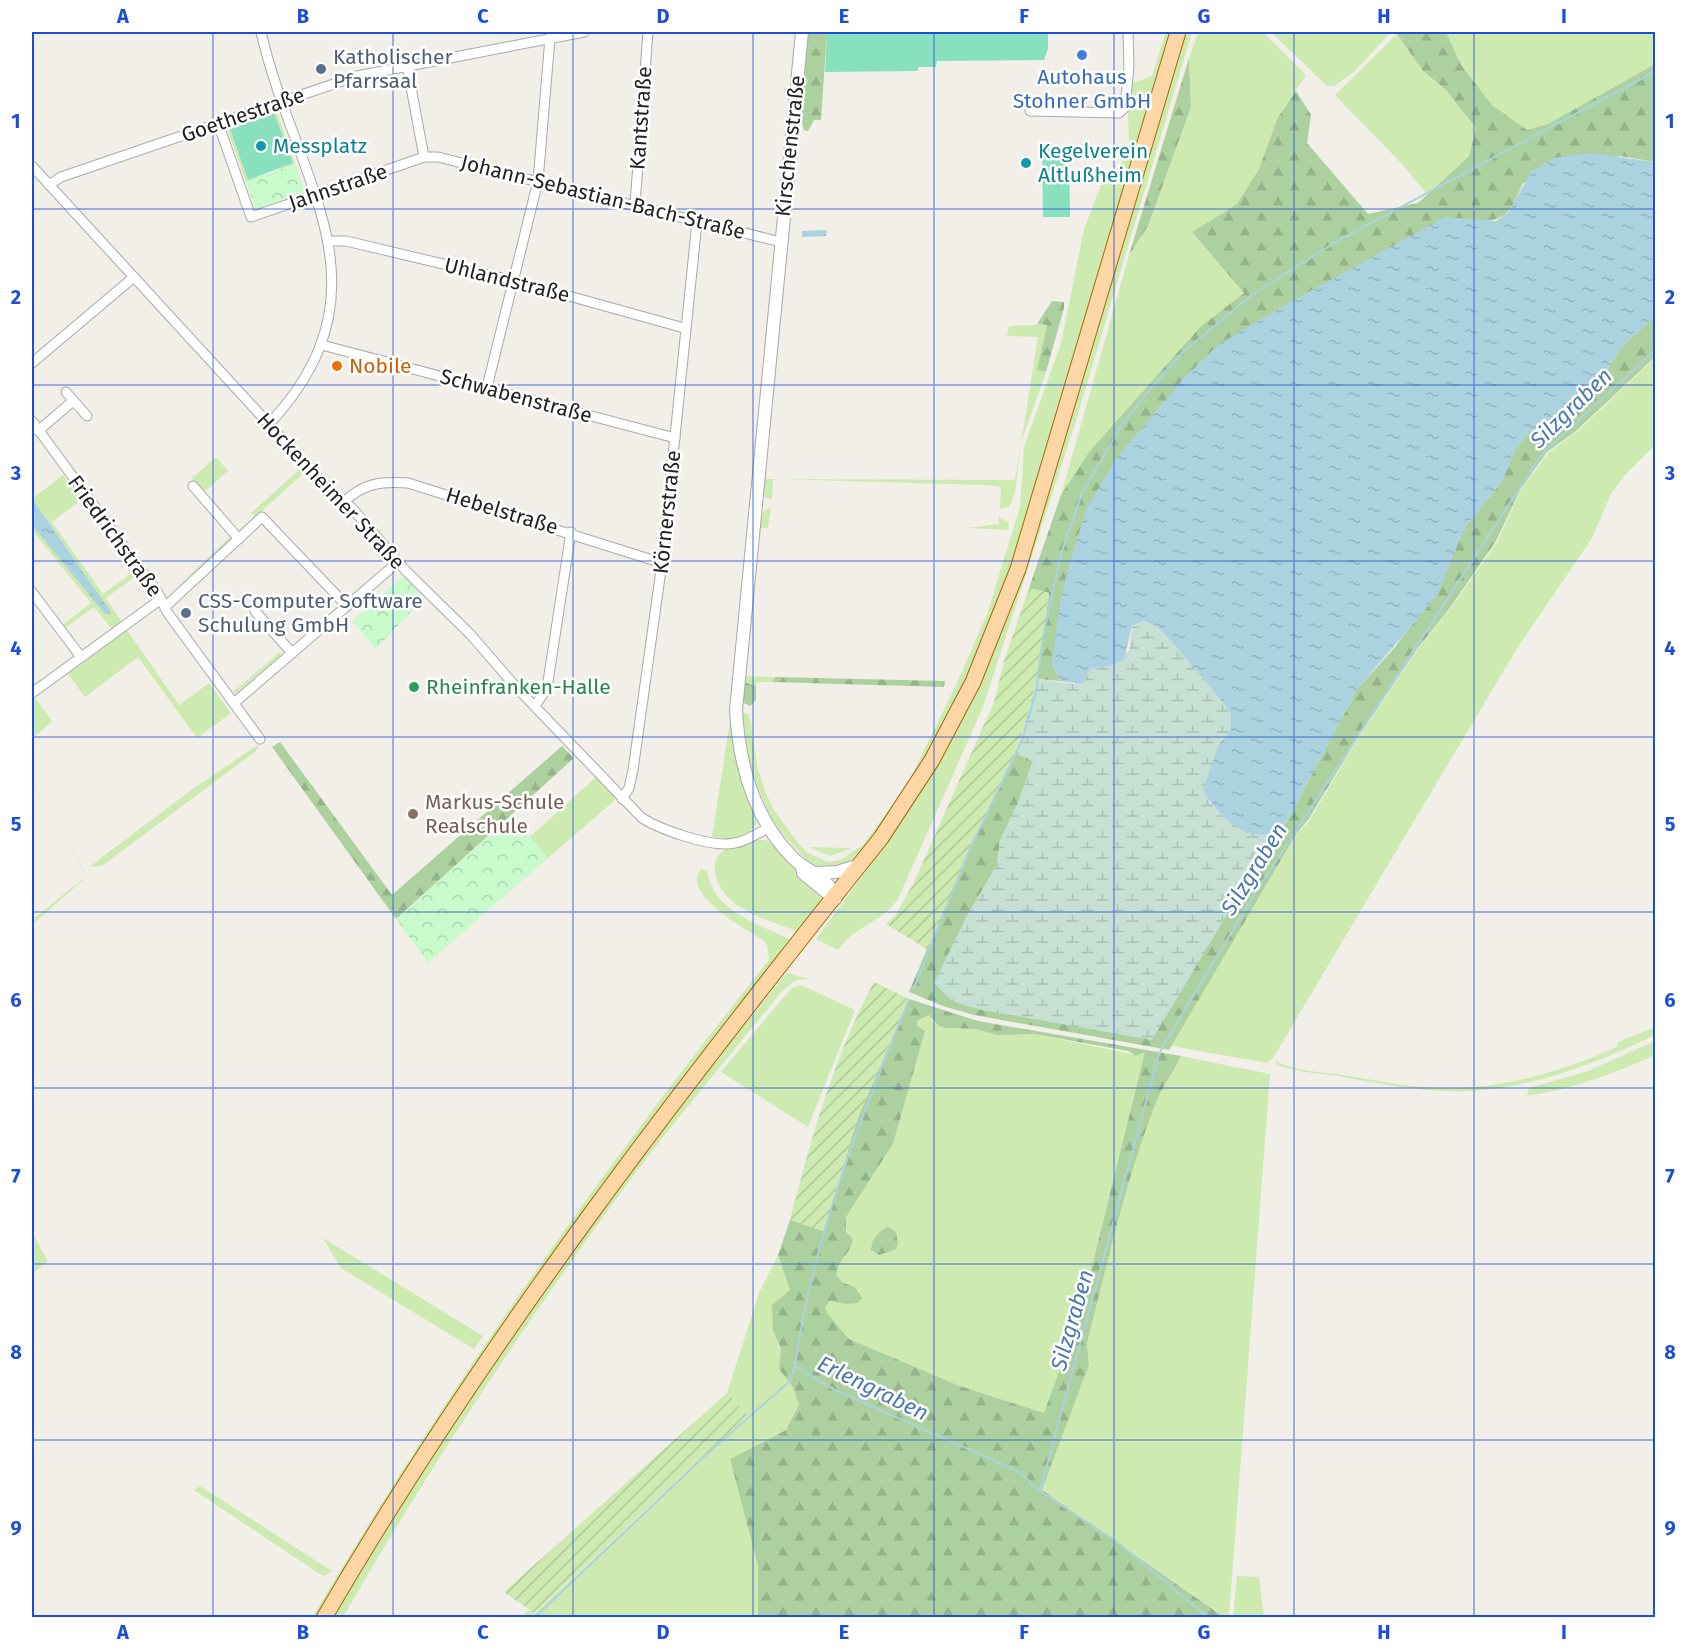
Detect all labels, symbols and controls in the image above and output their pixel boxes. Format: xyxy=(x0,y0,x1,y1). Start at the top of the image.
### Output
text: A xyxy=(116,4,130,28)
text: B xyxy=(297,4,309,28)
text: C xyxy=(477,4,489,28)
text: D xyxy=(656,4,670,28)
text: E xyxy=(839,4,849,28)
text: F xyxy=(1019,4,1029,28)
text: G xyxy=(1198,4,1210,28)
text: H xyxy=(1377,4,1391,28)
text: I xyxy=(1561,4,1567,28)
place label: Katholischer Pfarrsaal xyxy=(333,44,453,94)
marker: Autohaus Stohner GmbH xyxy=(1075,48,1089,62)
marker: Katholischer Pfarrsaal xyxy=(314,62,328,76)
place label: Autohaus Stohner GmbH xyxy=(1013,64,1151,114)
street label: Kantstraße xyxy=(624,65,658,171)
street label: Kirschenstraße xyxy=(770,74,810,218)
street label: Goethestraße xyxy=(178,82,308,148)
text: 1 xyxy=(11,109,21,133)
text: 1 xyxy=(1665,109,1675,133)
place label: Messplatz xyxy=(273,133,367,159)
place label: Kegelverein Altlußheim xyxy=(1038,138,1148,188)
marker: Messplatz xyxy=(254,139,268,153)
street label: Johann-Sebastian-Bach-Straße xyxy=(458,149,748,245)
marker: Kegelverein Altlußheim xyxy=(1019,156,1033,170)
street label: Jahnstraße xyxy=(285,158,391,216)
street label: Uhlandstraße xyxy=(441,252,573,308)
text: 2 xyxy=(11,285,21,309)
text: 2 xyxy=(1665,285,1675,309)
place label: Nobile xyxy=(349,353,412,379)
marker: Nobile xyxy=(330,359,344,373)
water label: Silzgraben xyxy=(1524,362,1618,454)
street label: Schwabenstraße xyxy=(437,363,595,429)
street label: Hockenheimer Straße xyxy=(251,407,411,575)
street label: Körnerstraße xyxy=(648,449,686,575)
text: 3 xyxy=(10,461,21,485)
text: 3 xyxy=(1664,461,1675,485)
street label: Friedrichstraße xyxy=(62,470,168,602)
street label: Hebelstraße xyxy=(443,482,561,540)
place label: CSS-Computer Software Schulung GmbH xyxy=(198,588,423,638)
marker: CSS-Computer Software Schulung GmbH xyxy=(179,606,193,620)
text: 4 xyxy=(10,636,22,660)
text: 4 xyxy=(1664,636,1676,660)
place label: Rheinfranken-Halle xyxy=(426,674,611,700)
marker: Rheinfranken-Halle xyxy=(407,680,421,694)
place label: Markus-Schule Realschule xyxy=(425,789,564,839)
marker: Markus-Schule Realschule xyxy=(406,807,420,821)
text: 5 xyxy=(11,812,22,836)
text: 5 xyxy=(1665,812,1676,836)
water label: Silzgraben xyxy=(1215,818,1293,921)
text: 6 xyxy=(10,988,22,1012)
text: 6 xyxy=(1664,988,1676,1012)
text: 7 xyxy=(11,1164,21,1188)
text: 7 xyxy=(1665,1164,1675,1188)
water label: Silzgraben xyxy=(1044,1266,1099,1375)
text: 8 xyxy=(10,1340,22,1364)
text: 8 xyxy=(1664,1340,1676,1364)
water label: Erlengraben xyxy=(813,1350,933,1426)
text: 9 xyxy=(10,1516,22,1540)
text: 9 xyxy=(1664,1516,1676,1540)
text: A xyxy=(116,1620,130,1644)
text: B xyxy=(297,1620,309,1644)
text: C xyxy=(477,1620,489,1644)
text: D xyxy=(656,1620,670,1644)
text: E xyxy=(839,1620,849,1644)
text: F xyxy=(1019,1620,1029,1644)
text: G xyxy=(1198,1620,1210,1644)
text: H xyxy=(1377,1620,1391,1644)
text: I xyxy=(1561,1620,1567,1644)

